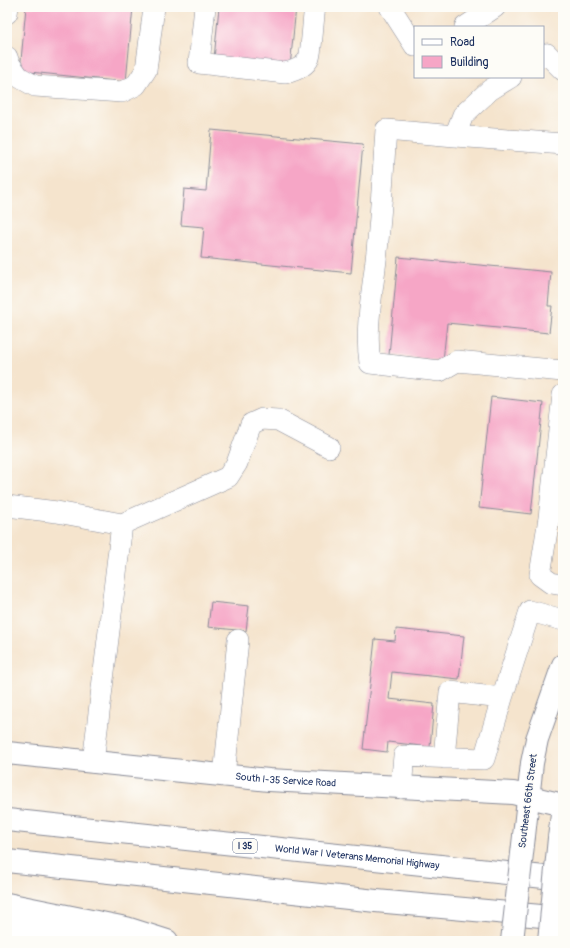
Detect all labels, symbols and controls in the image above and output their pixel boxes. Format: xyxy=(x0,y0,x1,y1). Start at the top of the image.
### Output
legend xyxy=(414,26,544,78)
text: Road xyxy=(450,35,475,50)
text: Building xyxy=(450,55,489,70)
street label: Southeast 66th Street xyxy=(516,752,540,849)
street label: South I-35 Service Road xyxy=(235,771,336,790)
road number: I 35 xyxy=(233,839,257,853)
street label: World War I Veterans Memorial Highway xyxy=(274,842,441,872)

